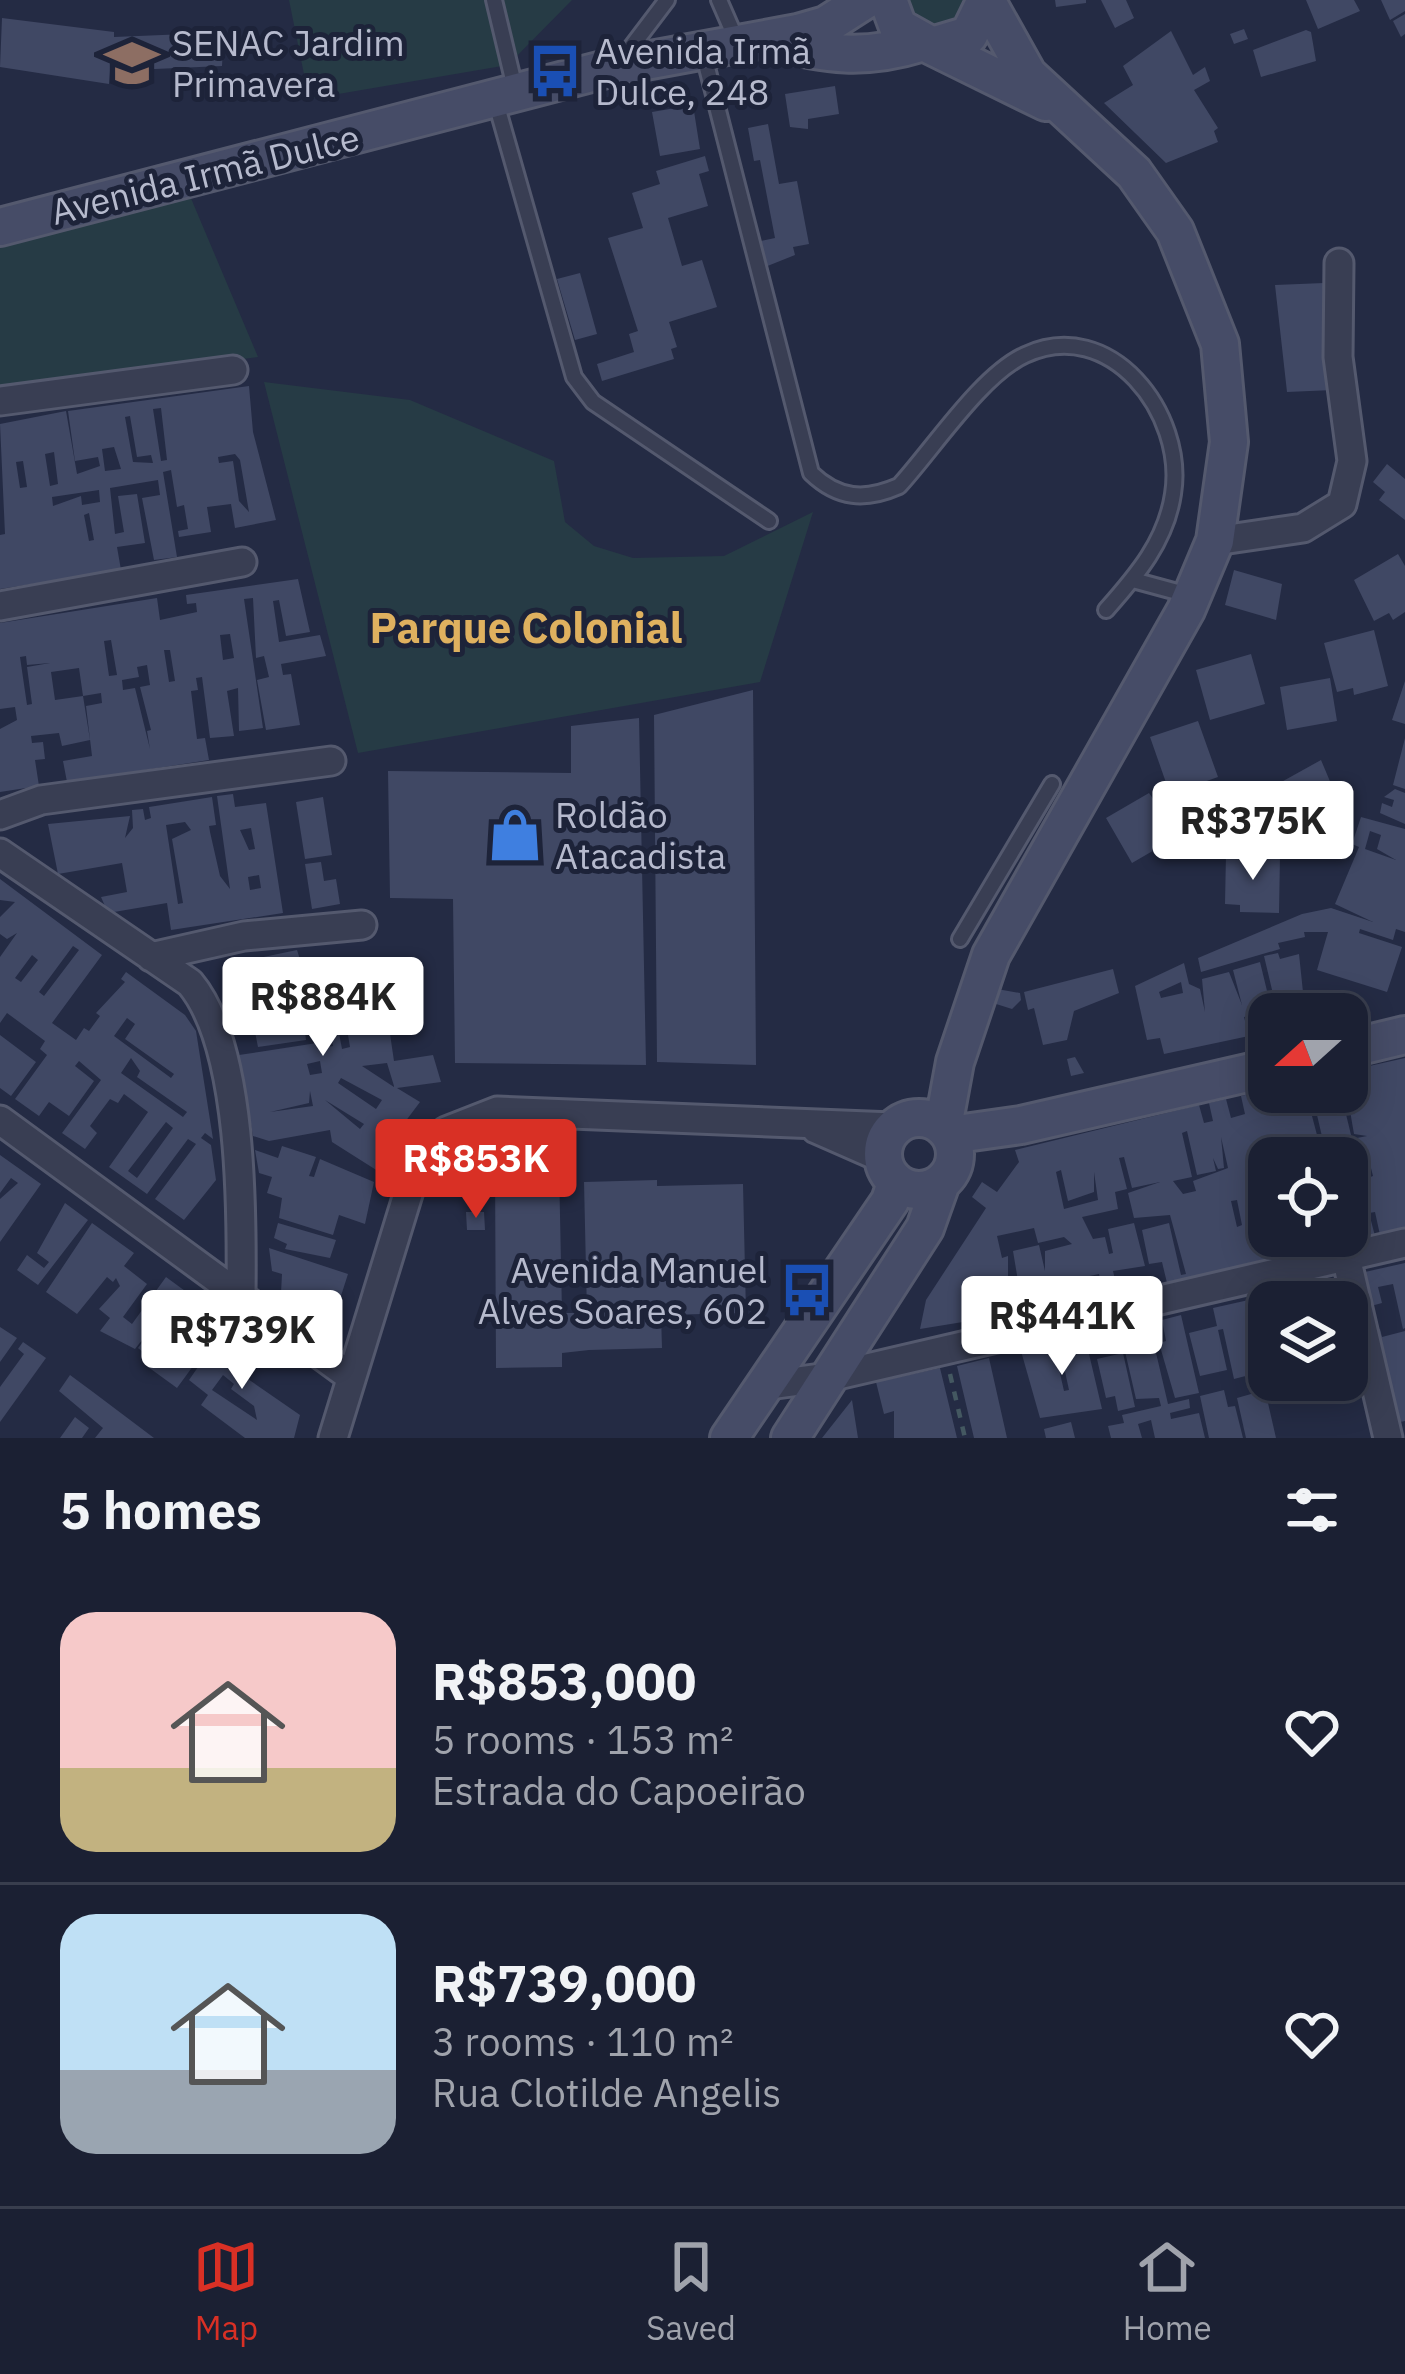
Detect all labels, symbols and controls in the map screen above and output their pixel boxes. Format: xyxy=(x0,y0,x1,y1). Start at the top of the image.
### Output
place label: SENAC Jardim Primavera xyxy=(172,19,405,107)
place label: Avenida Irmã Dulce, 248 xyxy=(595,27,811,115)
school or university icon: SENAC Jardim Primavera xyxy=(103,34,161,92)
bus stop icon: Avenida Irmã Dulce, 248 xyxy=(526,42,584,100)
street label: Avenida Irmã Dulce xyxy=(46,113,364,235)
district label: Parque Colonial xyxy=(370,600,682,655)
pin: R$375K xyxy=(1155,781,1351,883)
place label: Roldão Atacadista xyxy=(555,791,726,879)
text: R$375K xyxy=(1179,794,1327,845)
shop icon: Roldão Atacadista xyxy=(486,806,544,864)
pin: R$884K xyxy=(225,957,421,1059)
text: R$884K xyxy=(249,970,397,1021)
north arrow xyxy=(1248,993,1368,1113)
map controls xyxy=(1248,993,1368,1401)
pin: R$853K xyxy=(378,1119,574,1221)
text: R$853K xyxy=(402,1132,550,1183)
button: locate xyxy=(1248,1137,1368,1257)
place label: Avenida Manuel Alves Soares, 602 xyxy=(478,1246,767,1334)
bus stop icon: Avenida Manuel Alves Soares, 602 xyxy=(778,1261,836,1319)
pin: R$441K xyxy=(964,1276,1160,1378)
button: layers xyxy=(1248,1281,1368,1401)
text: R$441K xyxy=(988,1289,1136,1340)
pin: R$739K xyxy=(144,1290,340,1392)
text: R$739K xyxy=(168,1303,316,1354)
text: 5 homes xyxy=(60,1477,262,1543)
icon: filters xyxy=(1279,1477,1345,1543)
text: R$853,000 xyxy=(432,1648,696,1714)
icon: home xyxy=(156,1660,300,1804)
icon: heart xyxy=(1279,1699,1345,1765)
text: 5 rooms · 153 m² xyxy=(432,1714,734,1765)
text: Estrada do Capoeirão xyxy=(432,1765,806,1816)
text: R$739,000 xyxy=(432,1950,696,2016)
icon: home xyxy=(156,1962,300,2106)
icon: heart xyxy=(1279,2001,1345,2067)
text: 3 rooms · 110 m² xyxy=(432,2016,734,2067)
text: Rua Clotilde Angelis xyxy=(432,2067,781,2118)
tab: Map xyxy=(193,2234,259,2349)
tab: Saved xyxy=(646,2234,736,2349)
tab: Home xyxy=(1123,2234,1212,2349)

